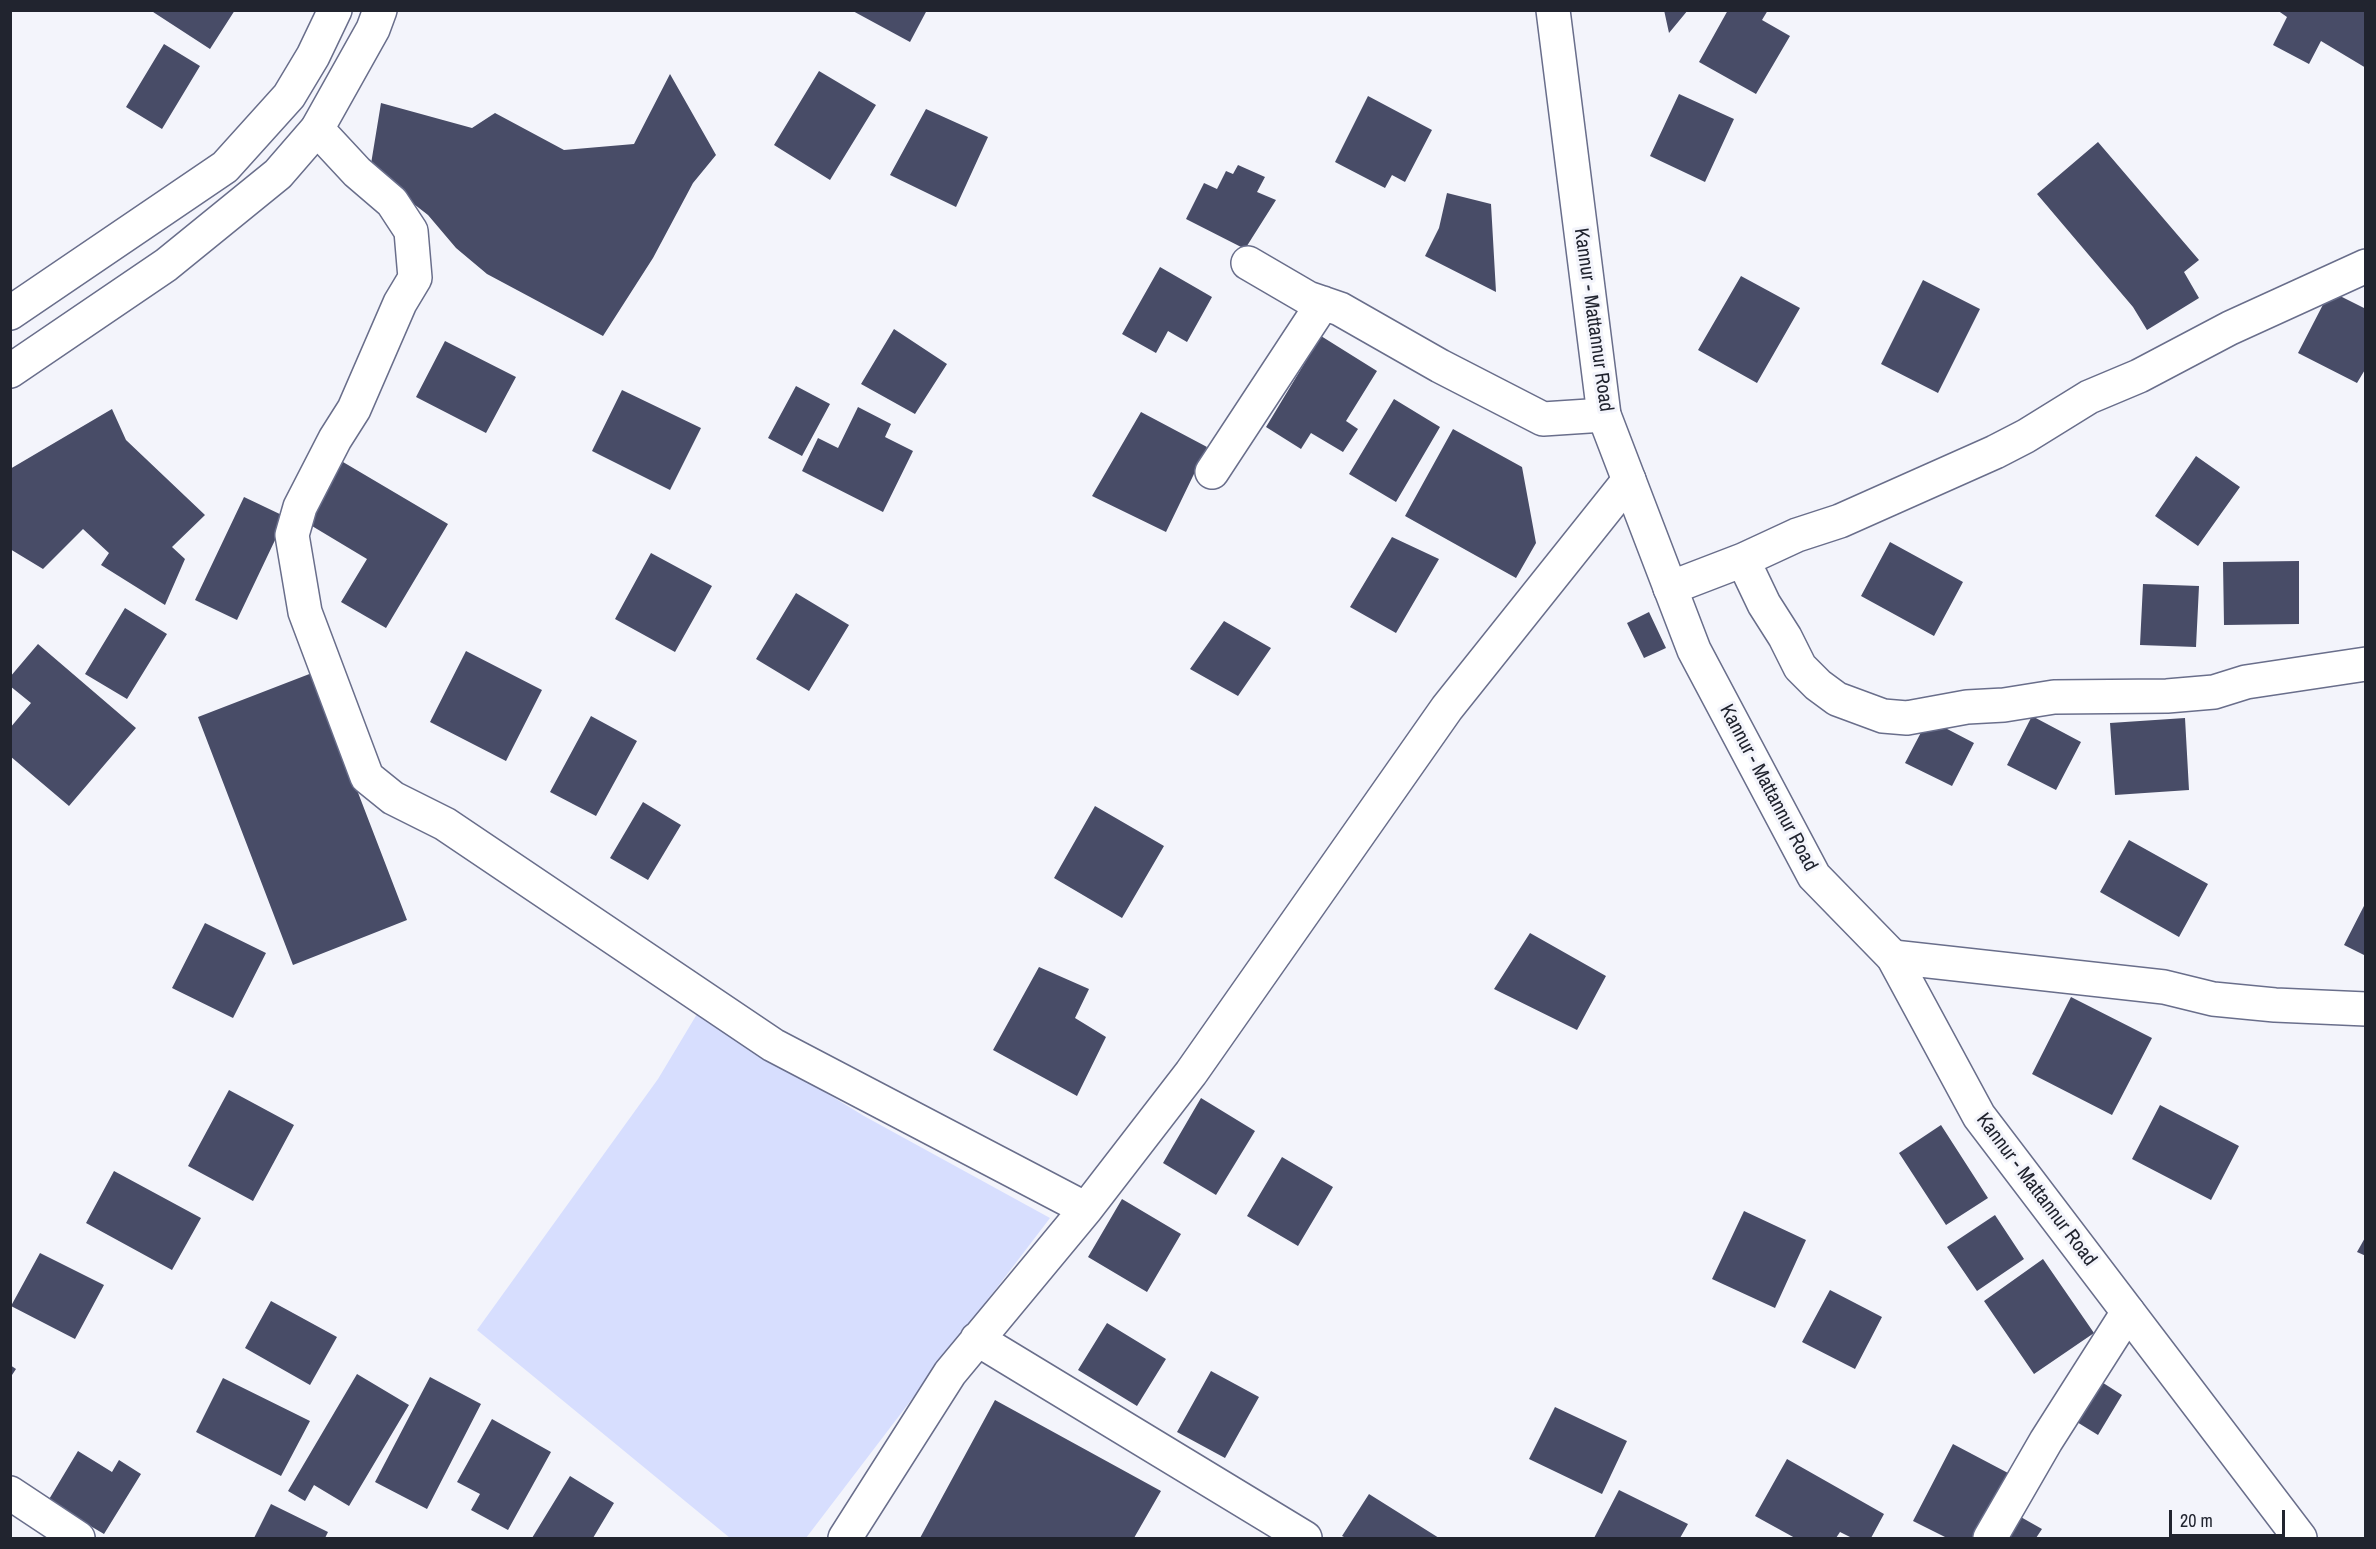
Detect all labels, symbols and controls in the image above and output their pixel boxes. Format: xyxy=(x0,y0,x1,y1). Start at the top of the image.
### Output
street label: Kannur - Mattannur Road xyxy=(1568,227,1618,413)
street label: Kannur - Mattannur Road xyxy=(1714,701,1822,875)
street label: Kannur - Mattannur Road xyxy=(1971,1109,2101,1271)
scale bar xyxy=(2172,1498,2288,1536)
text: 20 m xyxy=(2180,1508,2213,1533)

